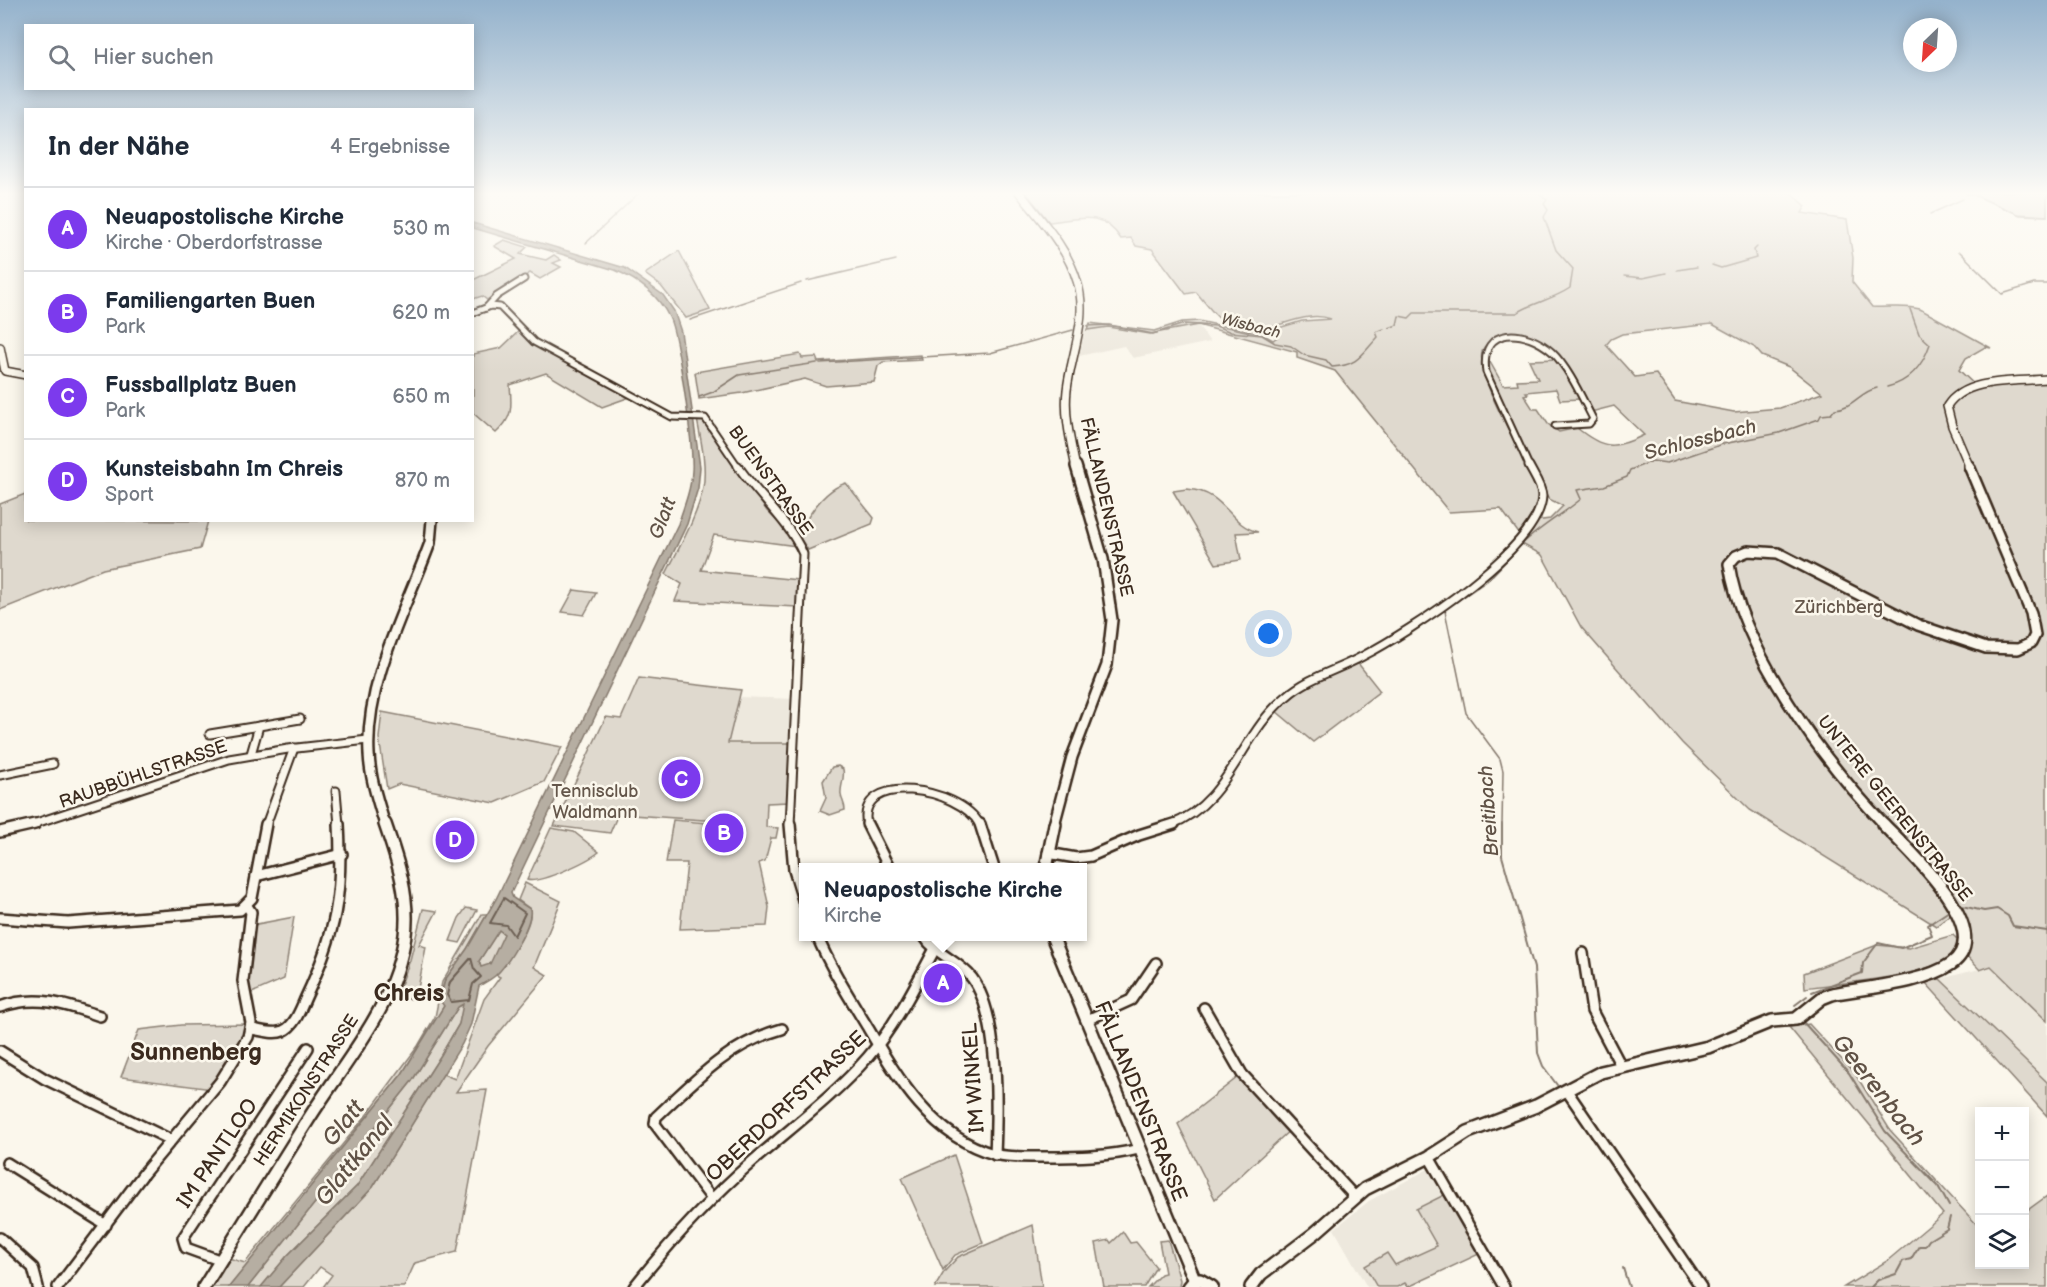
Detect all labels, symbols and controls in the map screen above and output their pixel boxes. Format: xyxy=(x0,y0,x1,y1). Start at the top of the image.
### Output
north arrow xyxy=(1903,18,1957,72)
search box xyxy=(24,24,474,90)
icon: search xyxy=(45,41,78,74)
text: Hier suchen xyxy=(93,44,214,71)
text: In der Nähe xyxy=(48,132,190,163)
text: 4 Ergebnisse xyxy=(330,135,450,159)
text: Neuapostolische Kirche xyxy=(105,204,344,231)
text: A xyxy=(61,217,74,241)
text: 530 m xyxy=(393,217,450,241)
text: Kirche · Oberdorfstrasse xyxy=(105,231,323,255)
text: Familiengarten Buen xyxy=(105,288,315,315)
text: B xyxy=(60,301,75,325)
text: 620 m xyxy=(392,301,450,325)
water label: Wisbach xyxy=(1219,310,1283,343)
text: Park xyxy=(105,315,145,339)
text: Fussballplatz Buen xyxy=(105,372,297,399)
text: C xyxy=(60,385,75,409)
text: 650 m xyxy=(393,385,450,409)
text: Park xyxy=(105,399,145,423)
water label: Schlossbach xyxy=(1642,414,1759,465)
street label: FÄLLANDENSTRASSE xyxy=(1076,415,1138,599)
street label: BUENSTRASSE xyxy=(724,422,817,539)
text: Kunsteisbahn Im Chreis xyxy=(105,456,343,483)
text: D xyxy=(61,469,74,493)
text: 870 m xyxy=(395,469,450,493)
text: Sport xyxy=(105,483,154,507)
water label: Glatt xyxy=(644,493,682,543)
park label: Zürichberg xyxy=(1794,597,1883,618)
your location xyxy=(1254,619,1283,648)
street label: UNTERE GEERENSTRASSE xyxy=(1813,711,1976,906)
street label: RAUBBÜHLSTRASSE xyxy=(56,735,230,813)
pin: C xyxy=(662,756,700,802)
water label: Breitibach xyxy=(1474,764,1504,857)
park label: Tennisclub Waldmann xyxy=(552,781,638,823)
pin: B xyxy=(704,810,744,856)
pin: D xyxy=(436,818,474,862)
popup xyxy=(799,863,1087,941)
text: Neuapostolische Kirche xyxy=(824,877,1062,904)
text: Kirche xyxy=(824,904,882,928)
pin: A xyxy=(924,960,962,1006)
district label: Chreis xyxy=(374,979,445,1008)
street label: FÄLLANDENSTRASSE xyxy=(1089,997,1192,1205)
street label: HERMIKONSTRASSE xyxy=(250,1010,363,1170)
street label: IM WINKEL xyxy=(957,1022,990,1134)
street label: OBERDORFSTRASSE xyxy=(701,1026,872,1187)
water label: Geerenbach xyxy=(1826,1028,1931,1152)
district label: Sunnenberg xyxy=(130,1038,262,1067)
street label: IM PANTLOO xyxy=(172,1094,263,1213)
water label: Glatt xyxy=(316,1094,371,1152)
map controls xyxy=(1975,1107,2029,1269)
button: + xyxy=(1975,1107,2029,1161)
water label: Glattkanal xyxy=(309,1108,401,1212)
button: − xyxy=(1975,1161,2029,1215)
button: layers xyxy=(1975,1215,2029,1269)

